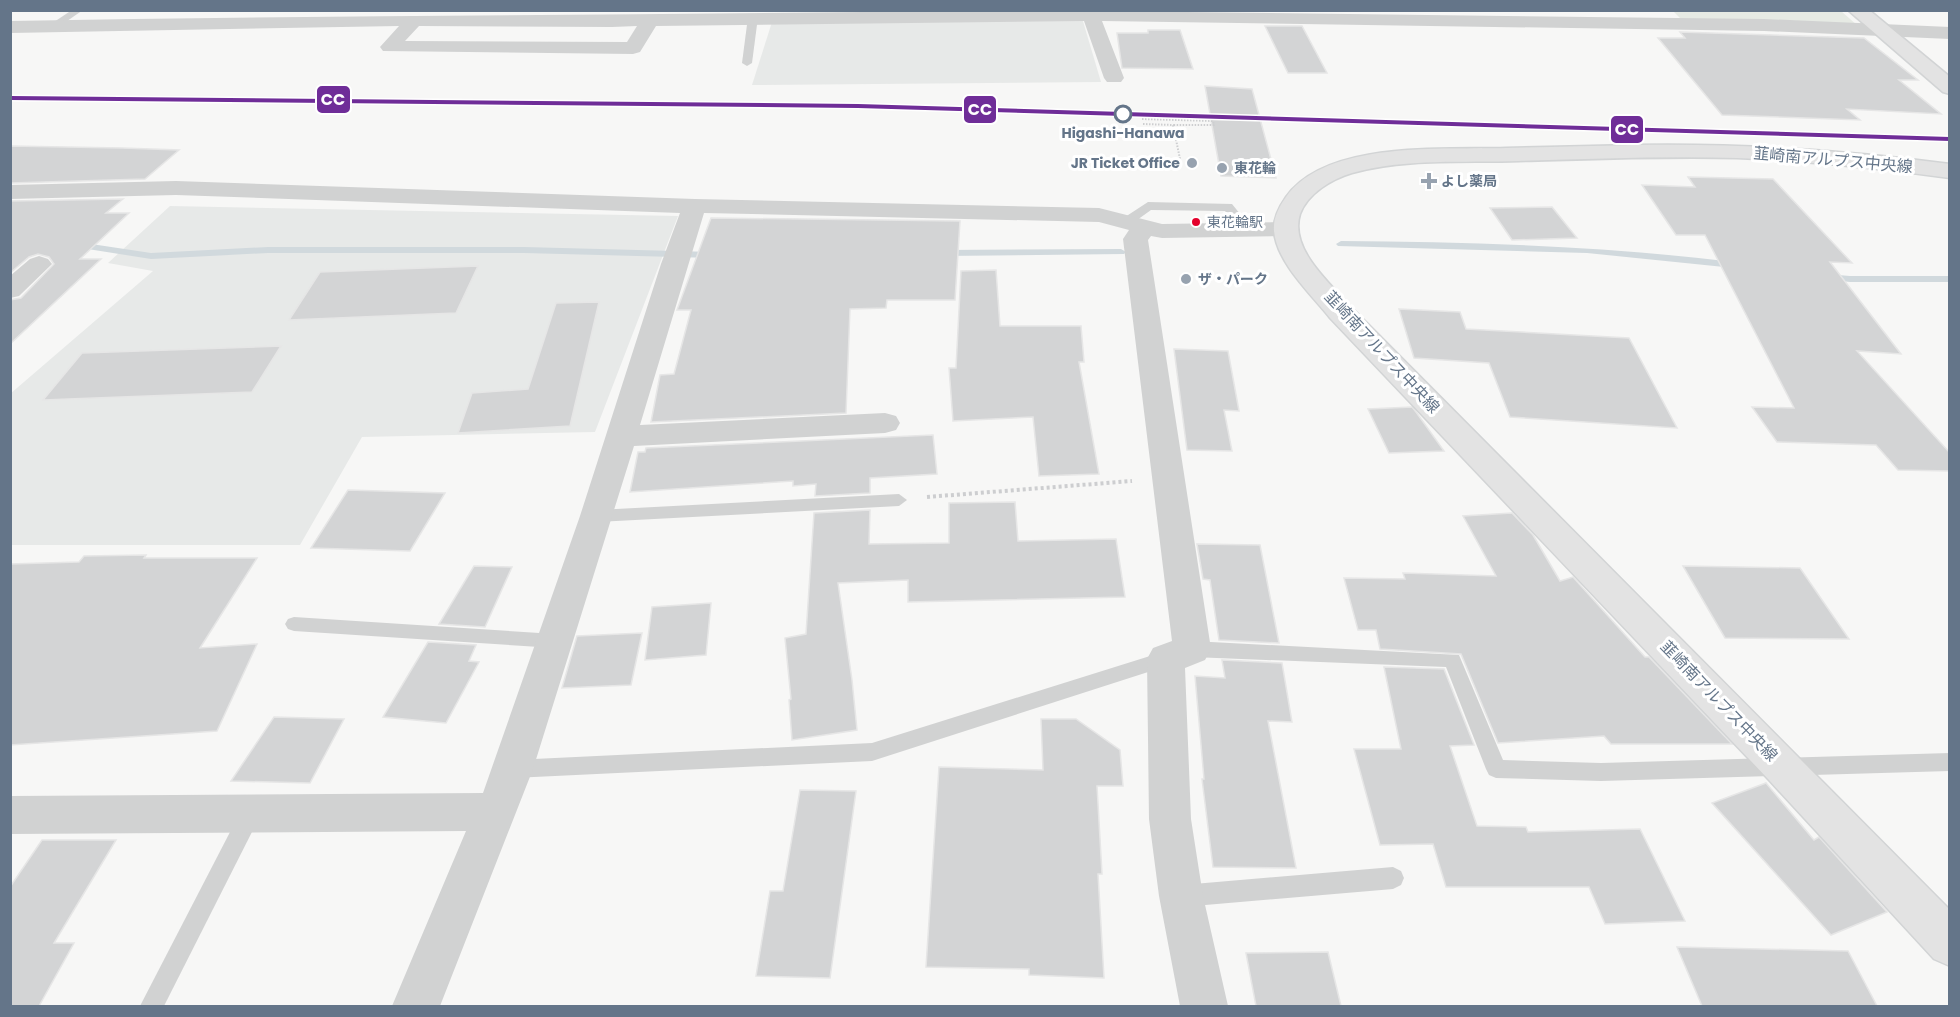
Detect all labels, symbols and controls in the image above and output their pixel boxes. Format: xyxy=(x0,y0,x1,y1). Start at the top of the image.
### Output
line badge: CC xyxy=(316,85,351,114)
text: CC xyxy=(321,88,345,111)
line badge: CC xyxy=(963,95,997,124)
text: CC xyxy=(968,98,992,121)
marker: Higashi-Hanawa xyxy=(1114,105,1132,123)
line badge: CC xyxy=(1610,115,1644,144)
text: CC xyxy=(1615,118,1639,141)
place label: Higashi-Hanawa xyxy=(1061,123,1185,143)
street label: 韮崎南アルプス中央線 xyxy=(1752,142,1914,178)
place label: JR Ticket Office xyxy=(1071,153,1180,173)
marker: JR Ticket Office xyxy=(1185,156,1199,170)
place label: 東花輪 xyxy=(1234,158,1276,178)
marker: 東花輪 xyxy=(1215,161,1229,175)
place label: よし薬局 xyxy=(1441,171,1497,191)
marker: よし薬局 xyxy=(1422,174,1436,188)
place label: 東花輪駅 xyxy=(1207,212,1263,232)
marker: 東花輪駅 xyxy=(1190,216,1202,228)
place label: ザ・パーク xyxy=(1198,269,1268,289)
marker: ザ・パーク xyxy=(1179,272,1193,286)
street label: 韮崎南アルプス中央線 xyxy=(1319,286,1445,418)
street label: 韮崎南アルプス中央線 xyxy=(1655,636,1783,766)

